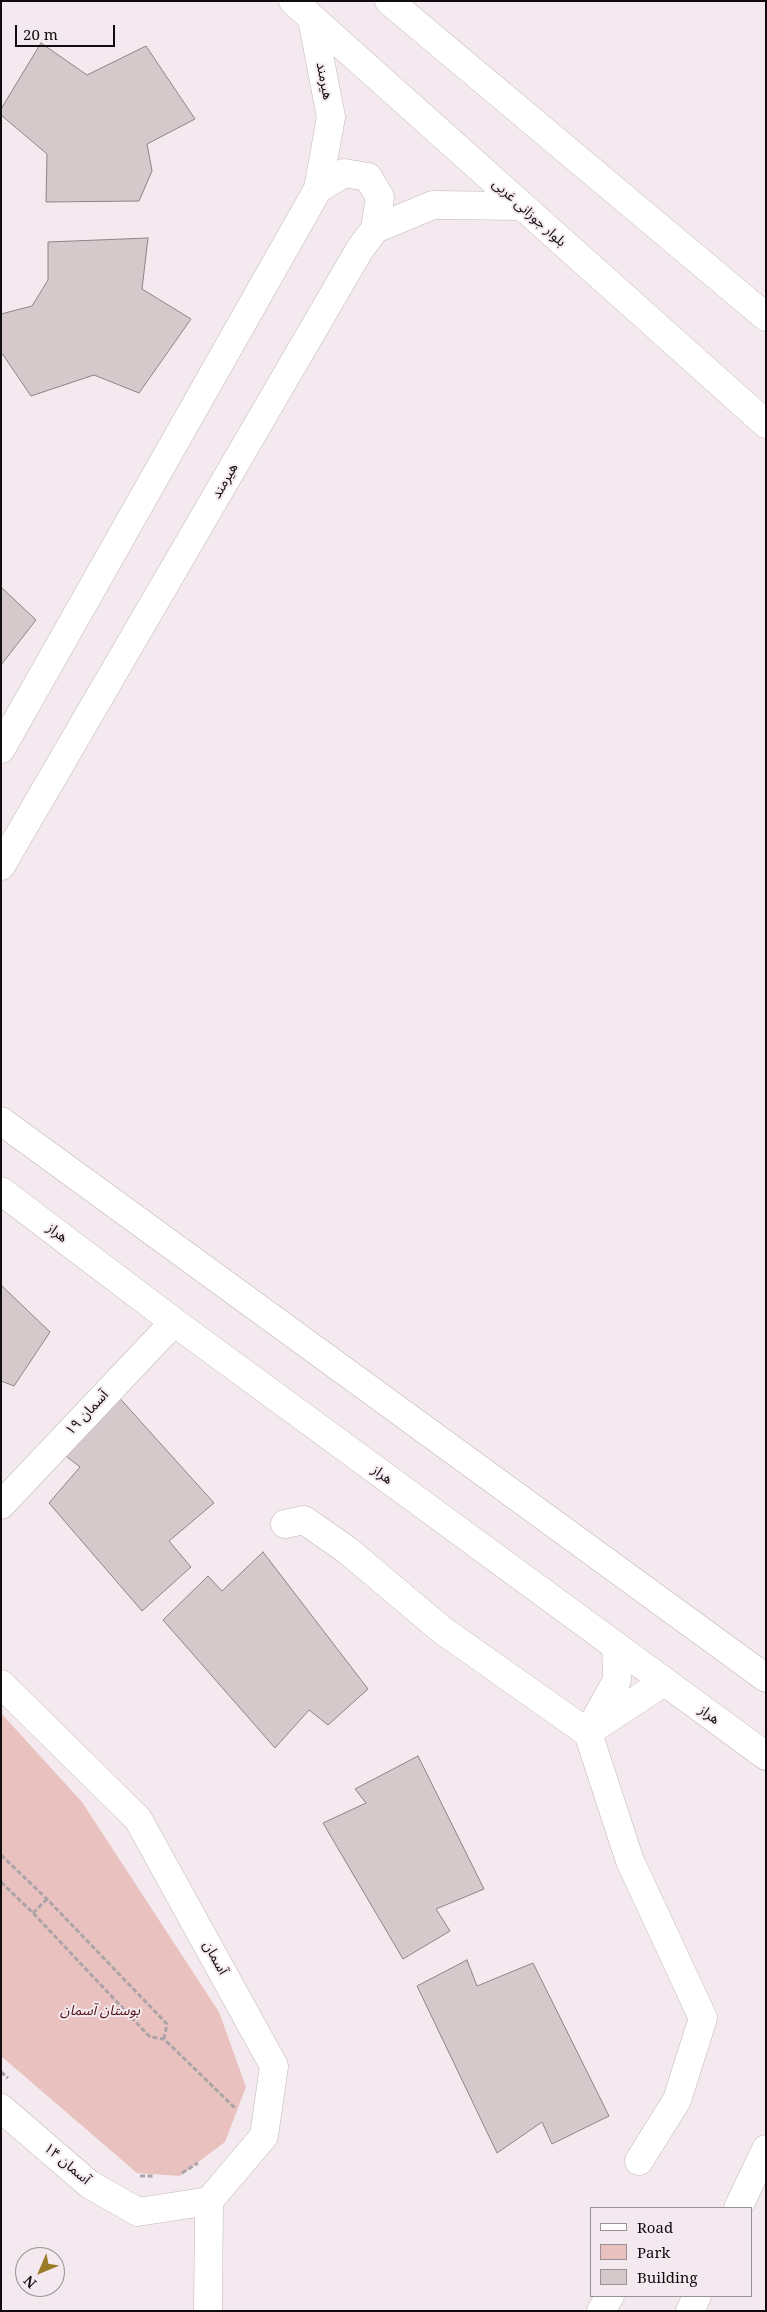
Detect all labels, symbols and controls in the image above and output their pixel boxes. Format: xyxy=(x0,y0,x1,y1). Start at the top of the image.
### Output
scale bar xyxy=(18,15,118,47)
text: 20 m xyxy=(23,24,58,44)
street label: هیرمند xyxy=(312,61,336,101)
street label: بلوار جوزانی غربی xyxy=(489,175,569,251)
street label: هیرمند xyxy=(208,460,242,502)
street label: هراز xyxy=(43,1220,71,1246)
street label: آسمان ۱۹ xyxy=(62,1387,112,1439)
street label: هراز xyxy=(368,1462,396,1488)
street label: هراز xyxy=(695,1702,723,1728)
street label: آسمان xyxy=(199,1938,231,1978)
park label: بوستان آسمان xyxy=(60,2003,140,2019)
street label: آسمان ۱۴ xyxy=(40,2140,94,2188)
legend xyxy=(590,2207,752,2297)
text: Road xyxy=(637,2217,673,2237)
text: Park xyxy=(637,2242,670,2262)
north arrow xyxy=(15,2247,65,2297)
text: Building xyxy=(637,2267,698,2287)
text: N xyxy=(19,2272,40,2293)

